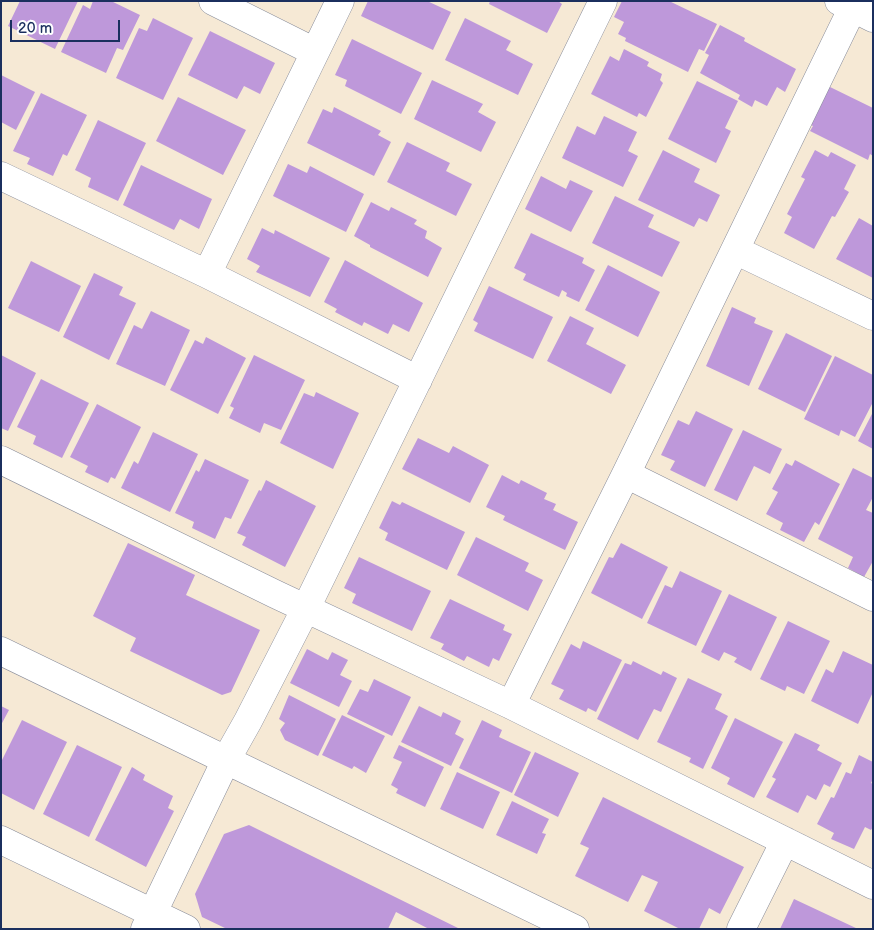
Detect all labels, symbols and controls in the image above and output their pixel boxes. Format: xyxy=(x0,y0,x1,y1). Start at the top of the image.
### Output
scale bar xyxy=(12,10,122,42)
text: 20 m xyxy=(18,19,52,38)

